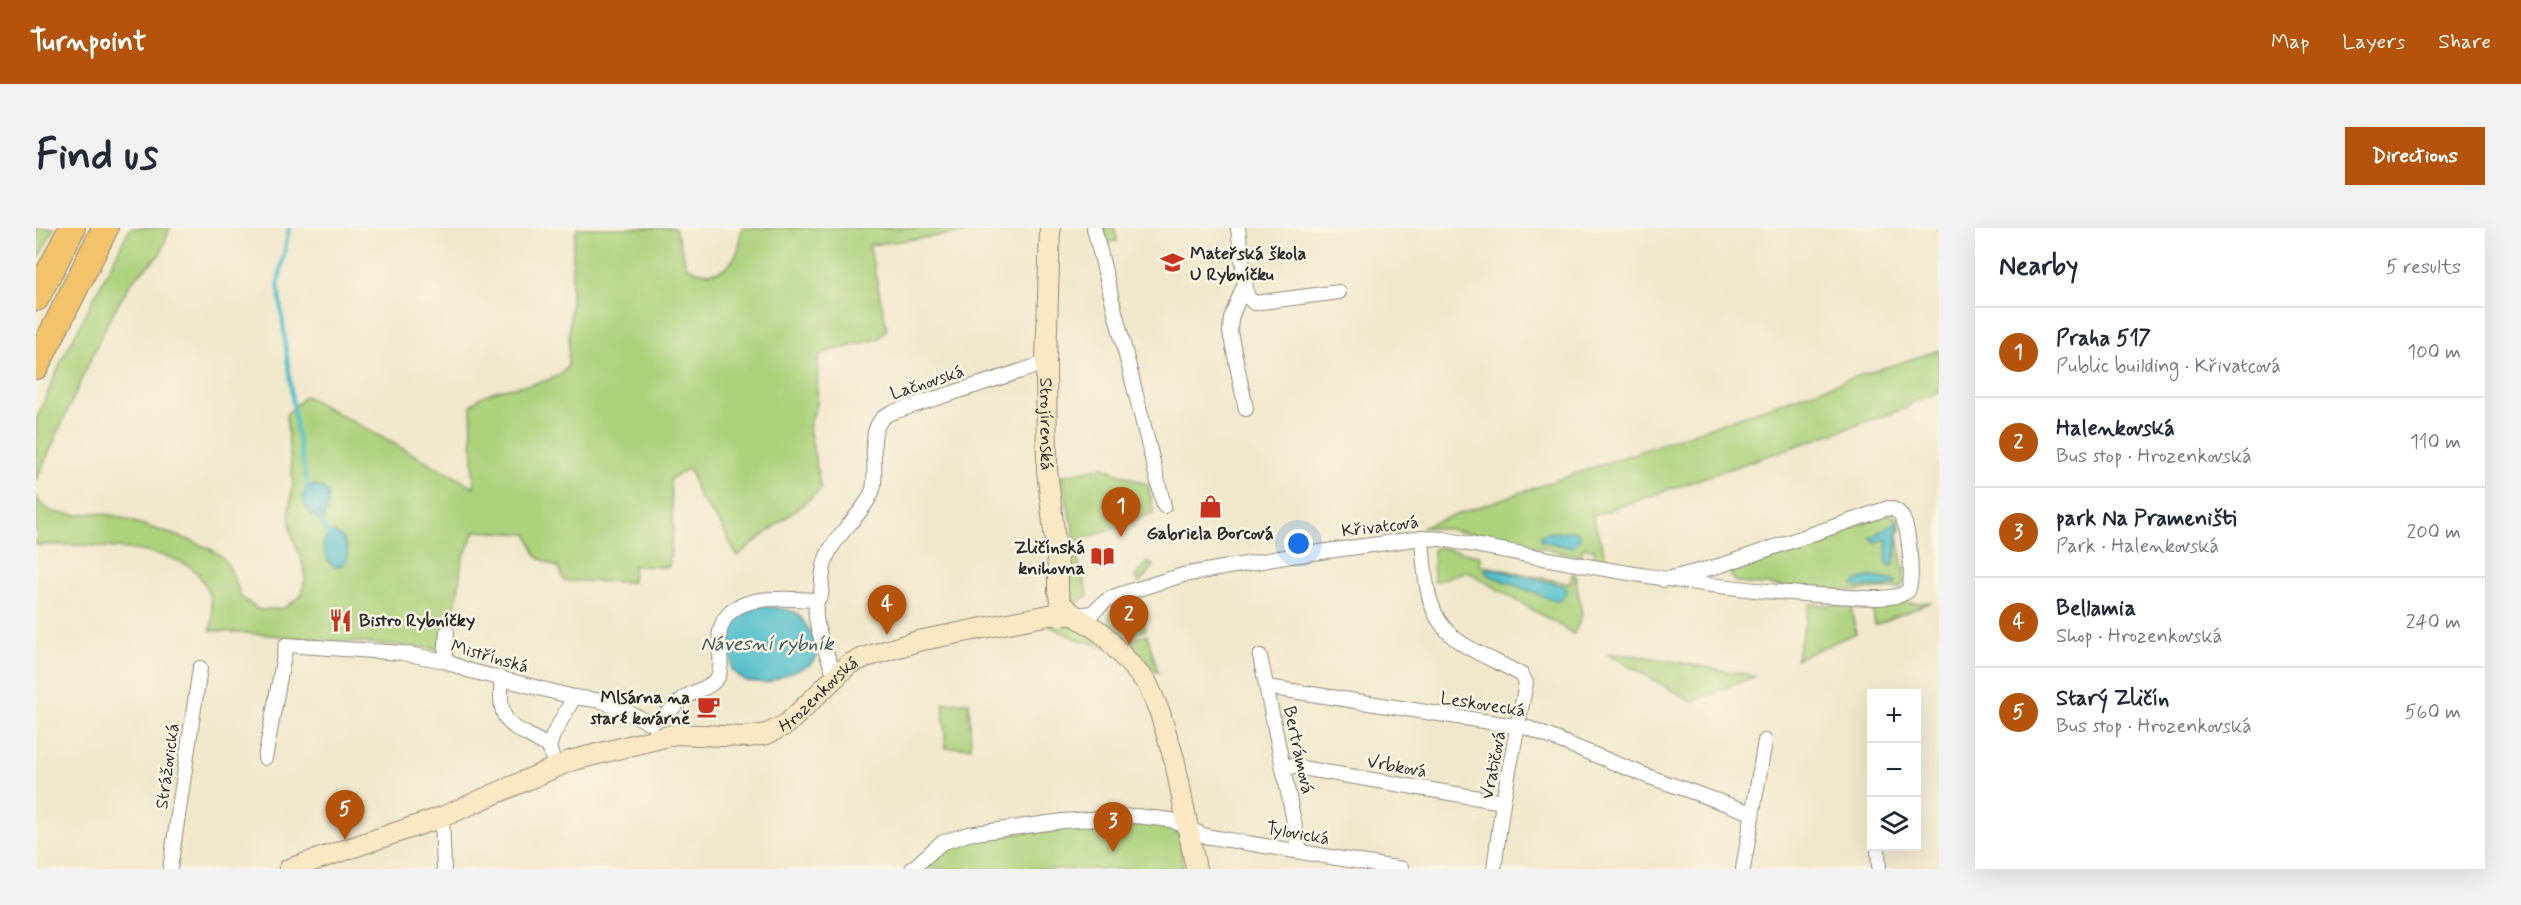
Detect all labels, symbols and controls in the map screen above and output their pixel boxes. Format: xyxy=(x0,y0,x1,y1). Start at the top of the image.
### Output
text: Turnpoint xyxy=(30,24,146,61)
text: Map xyxy=(2271,28,2309,56)
text: Layers xyxy=(2342,28,2405,56)
text: Share xyxy=(2438,28,2491,56)
button: Directions xyxy=(2345,127,2485,185)
text: Find us xyxy=(36,129,158,184)
place label: Mateřská škola U Rybníčku xyxy=(1190,242,1306,287)
school or university icon: Mateřská škola U Rybníčku xyxy=(1159,250,1185,276)
text: Nearby xyxy=(1999,250,2078,284)
text: 5 results xyxy=(2386,254,2461,281)
text: Praha 517 xyxy=(2056,325,2151,353)
text: 1 xyxy=(2014,339,2023,366)
text: 100 m xyxy=(2407,339,2461,366)
text: Public building · Křivatcová xyxy=(2056,353,2281,380)
street label: Lačnovská xyxy=(887,360,967,406)
street label: Strojírenská xyxy=(1033,377,1058,471)
text: Halenkovská xyxy=(2056,415,2175,443)
text: 2 xyxy=(2014,429,2023,456)
text: 110 m xyxy=(2410,429,2461,456)
text: Bus stop · Hrozenkovská xyxy=(2056,443,2252,470)
pin: 1 xyxy=(1102,488,1140,537)
shop icon: Gabriela Borcová xyxy=(1197,494,1223,520)
text: park Na Prameništi xyxy=(2056,505,2236,533)
street label: Křivatcová xyxy=(1340,510,1420,544)
text: 3 xyxy=(2014,519,2023,546)
text: 200 m xyxy=(2406,519,2461,546)
place label: Gabriela Borcová xyxy=(1147,522,1274,546)
your location xyxy=(1284,529,1313,558)
text: Park · Halenkovská xyxy=(2056,533,2219,560)
place label: Zličínská knihovna xyxy=(1014,536,1085,581)
library icon: Zličínská knihovna xyxy=(1090,544,1116,570)
pin: 4 xyxy=(868,586,906,635)
text: Bellamia xyxy=(2056,595,2136,623)
pin: 2 xyxy=(1110,596,1148,645)
restaurant icon: Bistro Rybníčky xyxy=(328,607,354,633)
place label: Bistro Rybníčky xyxy=(359,609,475,633)
text: 4 xyxy=(2013,609,2024,636)
text: 240 m xyxy=(2406,609,2461,636)
text: Shop · Hrozenkovská xyxy=(2056,623,2222,650)
water label: Návesní rybník xyxy=(701,631,835,658)
street label: Mistřínská xyxy=(448,634,531,679)
street label: Hrozenkovská xyxy=(775,650,862,739)
text: Starý Zličín xyxy=(2056,685,2169,713)
place label: Mlsárna na staré kovárně xyxy=(590,686,690,731)
street label: Leskovecká xyxy=(1439,686,1527,724)
map controls xyxy=(1867,689,1921,851)
button: + xyxy=(1867,689,1921,743)
cafe icon: Mlsárna na staré kovárně xyxy=(695,694,721,720)
text: 5 xyxy=(2013,699,2025,726)
text: 560 m xyxy=(2405,699,2461,726)
street label: Bertrámová xyxy=(1277,704,1319,796)
text: Bus stop · Hrozenkovská xyxy=(2056,713,2252,740)
street label: Strážovická xyxy=(150,722,186,811)
street label: Vratičová xyxy=(1476,729,1512,801)
button: − xyxy=(1867,743,1921,797)
street label: Vrbková xyxy=(1365,750,1429,784)
pin: 5 xyxy=(326,790,364,840)
button: layers xyxy=(1867,797,1921,851)
pin: 3 xyxy=(1094,802,1132,852)
street label: Tylovická xyxy=(1264,817,1331,851)

